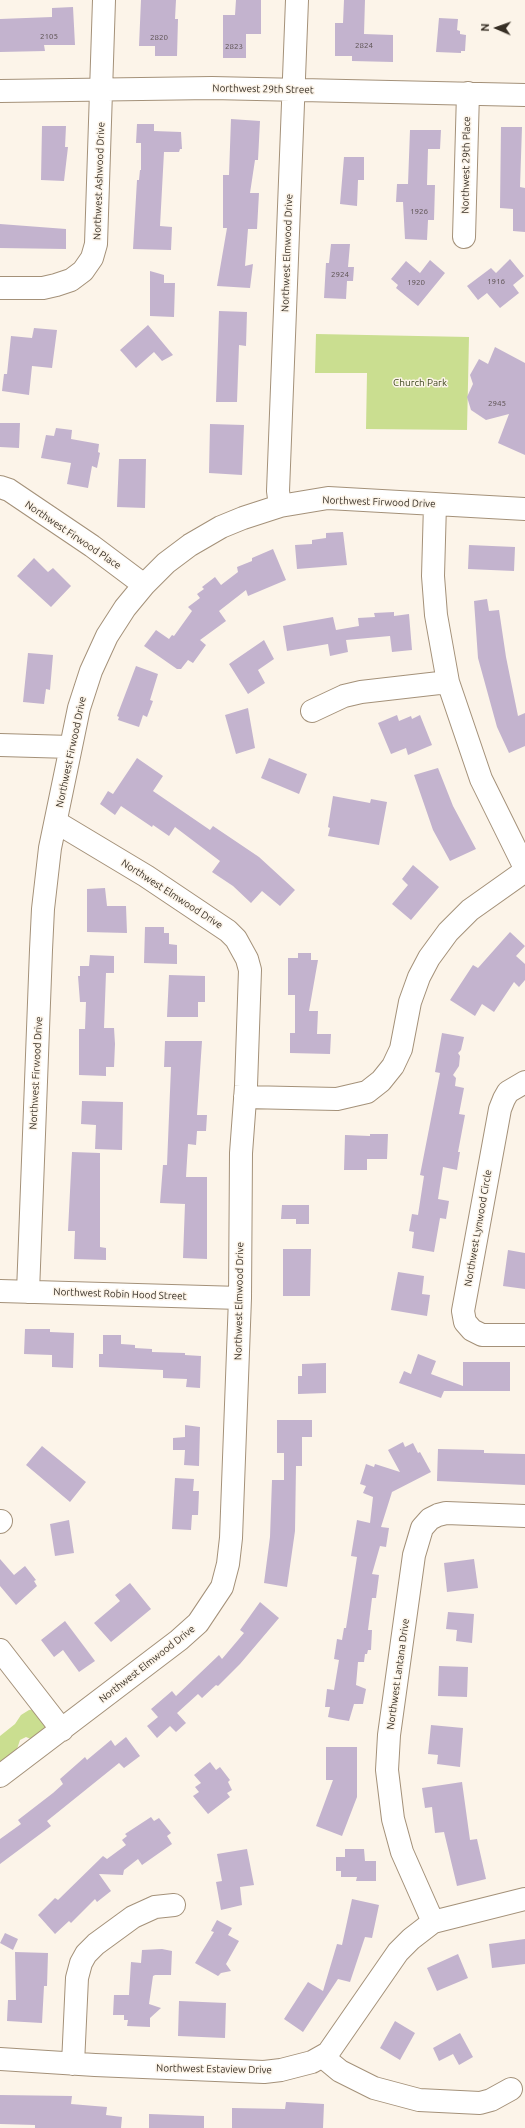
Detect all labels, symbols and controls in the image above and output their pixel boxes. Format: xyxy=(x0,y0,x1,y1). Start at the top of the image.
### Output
north arrow xyxy=(477,8,517,48)
text: N xyxy=(479,23,491,32)
house number: 2105 xyxy=(40,31,58,41)
house number: 2820 xyxy=(150,32,168,42)
house number: 2824 xyxy=(355,40,373,50)
house number: 2823 xyxy=(225,41,243,51)
street label: Northwest 29th Street xyxy=(212,82,314,96)
street label: Northwest 29th Place xyxy=(459,116,473,214)
street label: Northwest Ashwood Drive xyxy=(91,122,107,240)
street label: Northwest Elmwood Drive xyxy=(279,194,295,312)
house number: 1926 xyxy=(410,206,428,216)
house number: 2924 xyxy=(331,269,349,279)
house number: 1916 xyxy=(487,276,505,286)
house number: 1920 xyxy=(407,277,425,287)
park label: Church Park xyxy=(393,377,447,389)
house number: 2945 xyxy=(488,398,506,408)
street label: Northwest Firwood Drive xyxy=(322,494,436,510)
street label: Northwest Firwood Place xyxy=(23,498,123,572)
street label: Northwest Firwood Drive xyxy=(53,695,89,809)
street label: Northwest Elmwood Drive xyxy=(119,857,225,931)
street label: Northwest Firwood Drive xyxy=(27,1016,45,1130)
street label: Northwest Lynwood Circle xyxy=(462,1169,494,1287)
street label: Northwest Elmwood Drive xyxy=(232,1242,246,1360)
street label: Northwest Robin Hood Street xyxy=(53,1286,187,1302)
street label: Northwest Lantana Drive xyxy=(384,1618,412,1730)
street label: Northwest Elmwood Drive xyxy=(97,1623,197,1705)
street label: Northwest Estaview Drive xyxy=(156,2062,272,2076)

